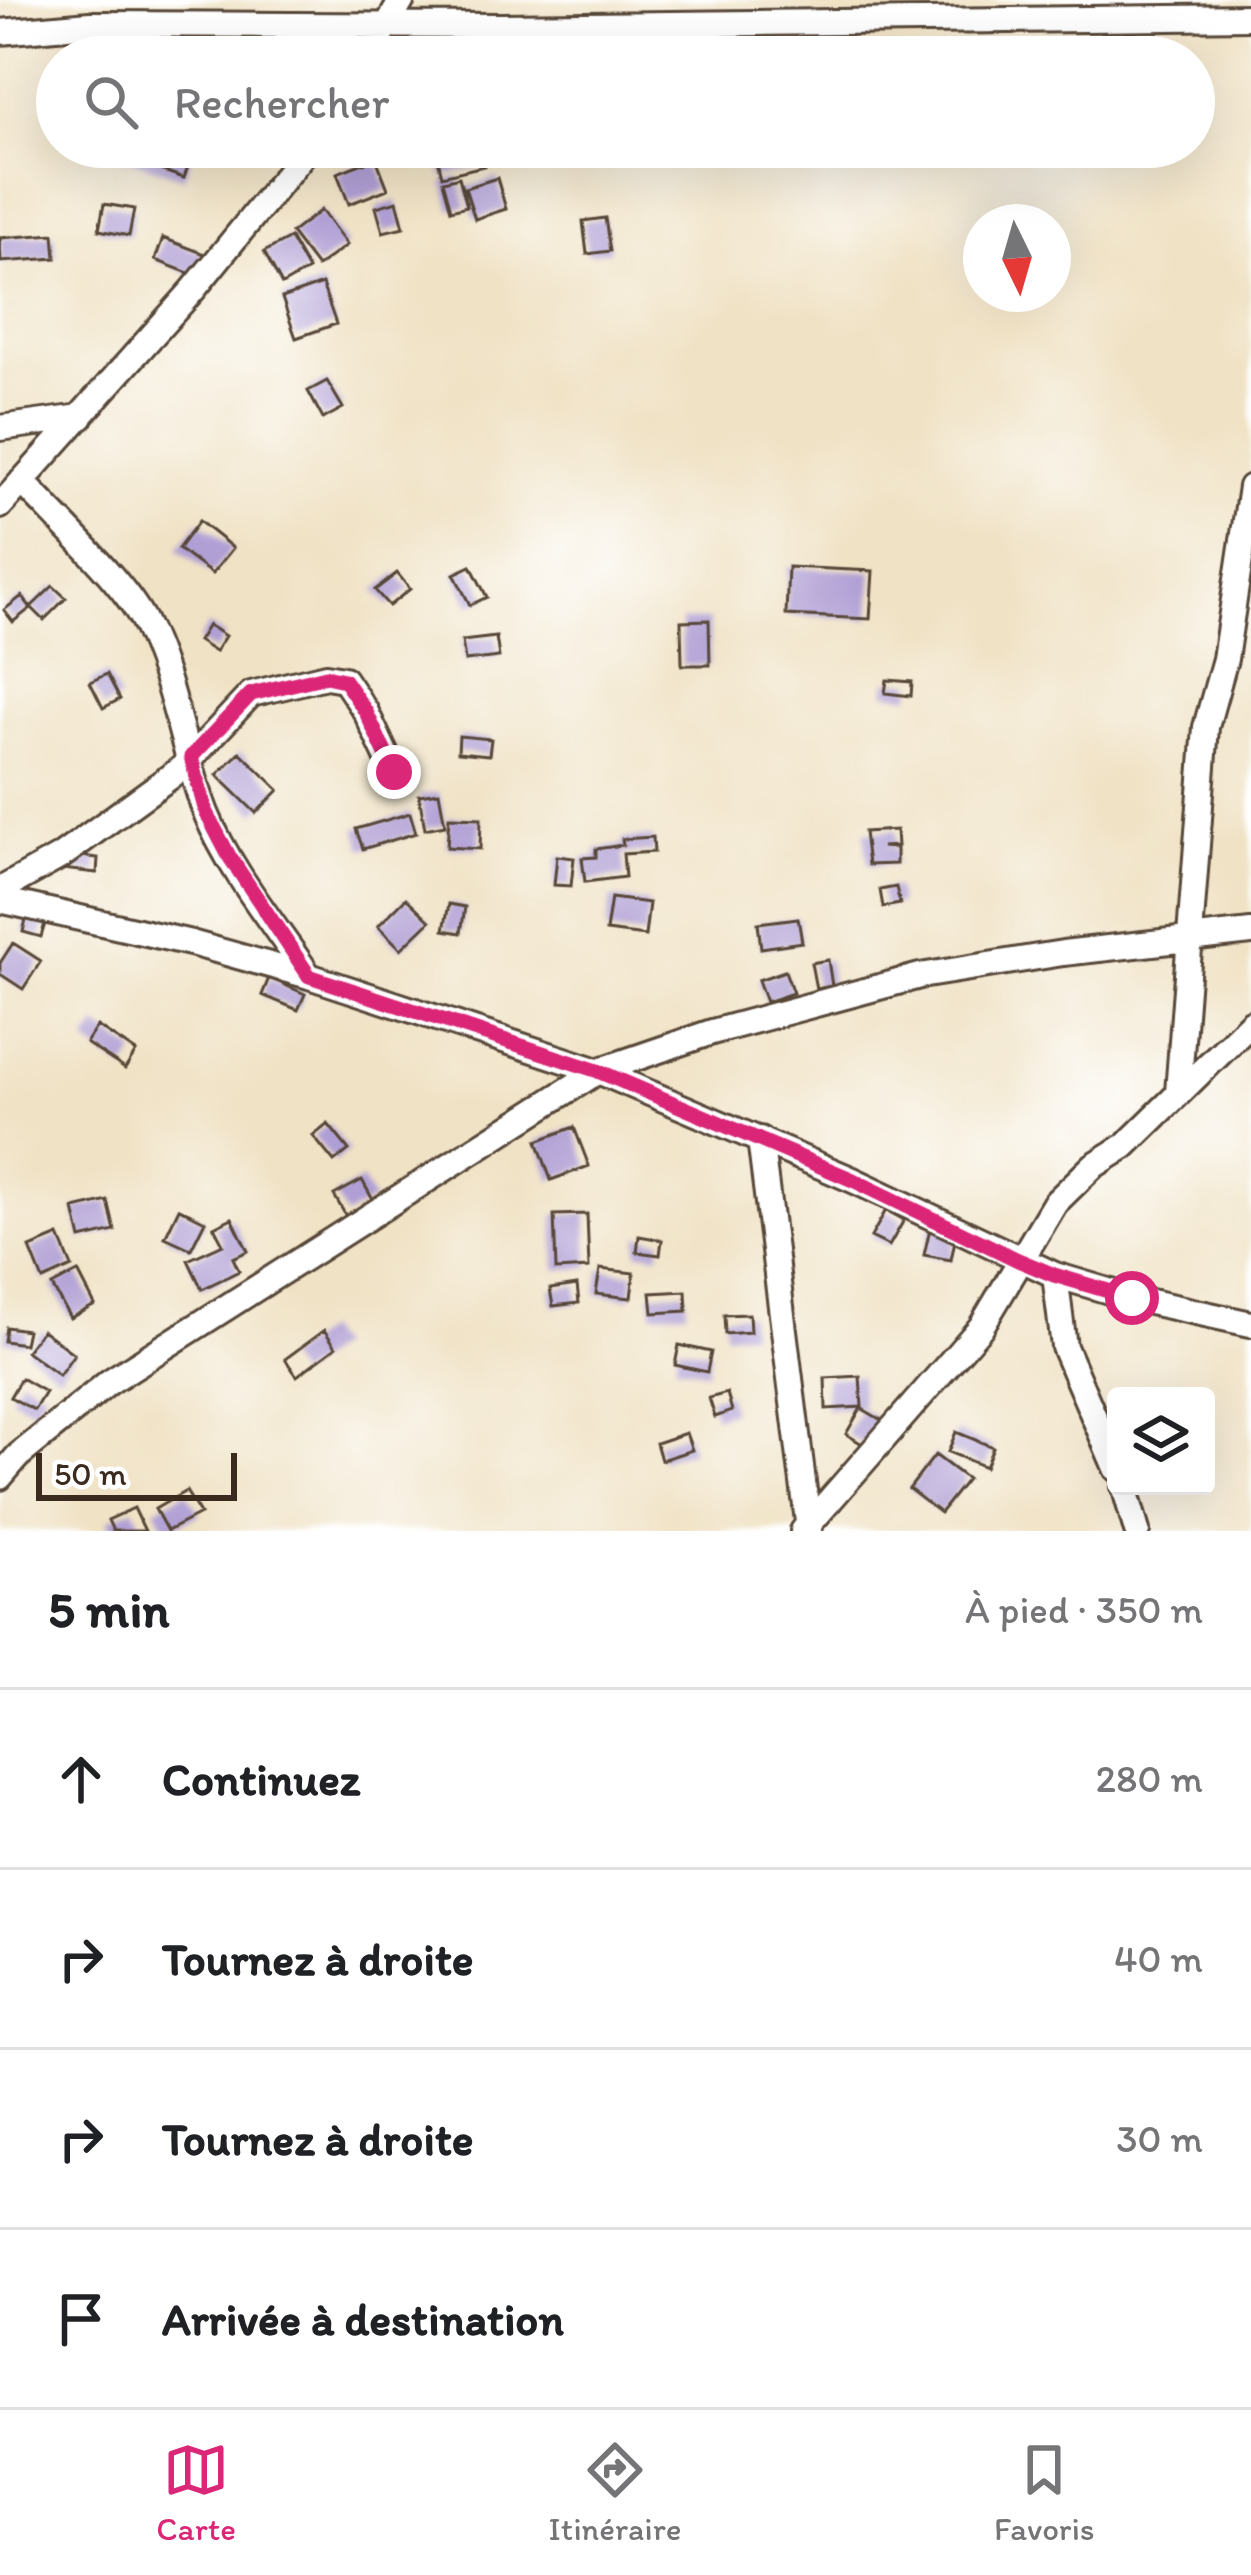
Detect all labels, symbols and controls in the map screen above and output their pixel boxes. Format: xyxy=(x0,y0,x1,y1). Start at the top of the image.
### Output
search box xyxy=(36,36,1215,168)
icon: search xyxy=(78,69,144,135)
text: Rechercher xyxy=(174,75,389,129)
north arrow xyxy=(963,204,1071,312)
route end xyxy=(367,745,421,799)
route start xyxy=(1105,1271,1159,1325)
map controls xyxy=(1107,1387,1215,1495)
button: layers xyxy=(1107,1387,1215,1495)
scale bar xyxy=(36,1447,237,1500)
text: 50 m xyxy=(54,1454,127,1493)
text: 5 min xyxy=(48,1579,169,1640)
text: À pied · 350 m xyxy=(965,1586,1203,1633)
icon: ahead xyxy=(48,1746,114,1812)
text: Continuez xyxy=(162,1752,360,1806)
text: 280 m xyxy=(1096,1755,1203,1802)
icon: right xyxy=(48,1926,114,1992)
text: Tournez à droite xyxy=(162,1932,474,1986)
text: 40 m xyxy=(1114,1935,1203,1982)
icon: right xyxy=(48,2106,114,2172)
text: Tournez à droite xyxy=(162,2112,474,2166)
text: 30 m xyxy=(1116,2115,1203,2162)
icon: arrive xyxy=(48,2286,114,2352)
text: Arrivée à destination xyxy=(162,2292,564,2346)
tab: Carte xyxy=(156,2437,236,2548)
tab: Itinéraire xyxy=(548,2437,682,2548)
tab: Favoris xyxy=(994,2437,1095,2548)

